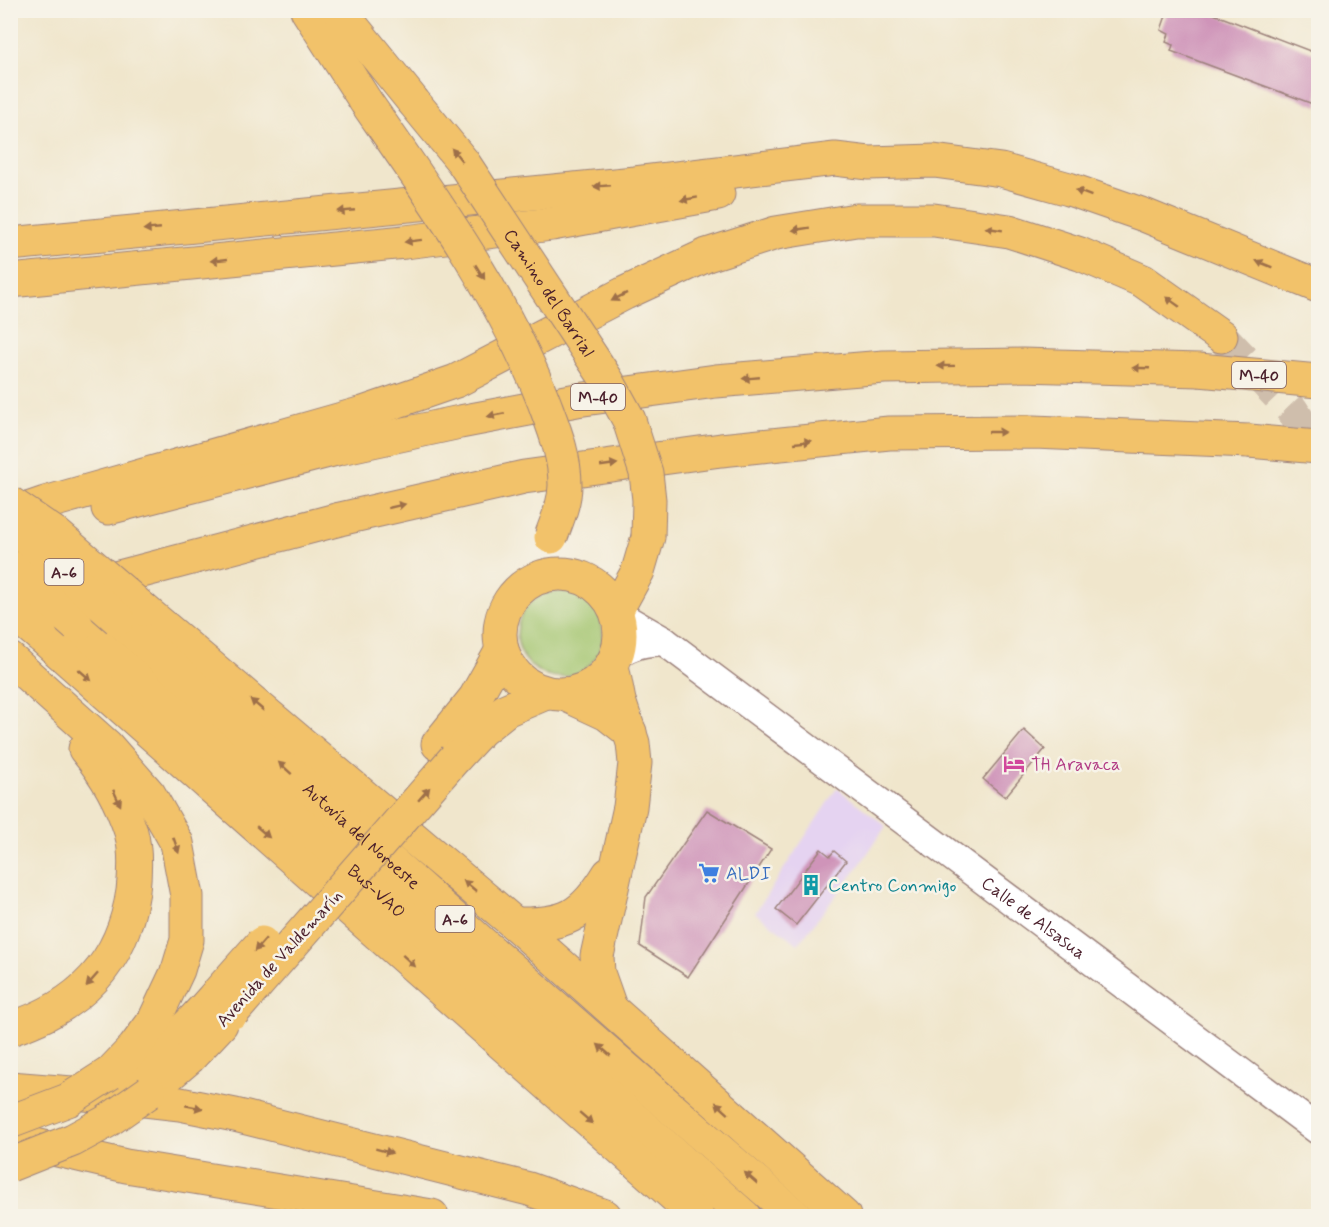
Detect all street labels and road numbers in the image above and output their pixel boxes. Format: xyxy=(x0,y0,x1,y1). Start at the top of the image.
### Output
street label: Camino del Barrial xyxy=(498,225,600,362)
road number: M-40 xyxy=(1232,362,1286,388)
road number: M-40 xyxy=(571,384,625,410)
road number: A-6 xyxy=(44,559,84,585)
street label: Autovía del Noroeste xyxy=(297,778,425,895)
street label: Bus-VAO xyxy=(342,859,410,924)
street label: Calle de Alsasua xyxy=(976,871,1090,965)
street label: Avenida de Valdemarín xyxy=(211,885,348,1033)
road number: A-6 xyxy=(436,906,474,932)

